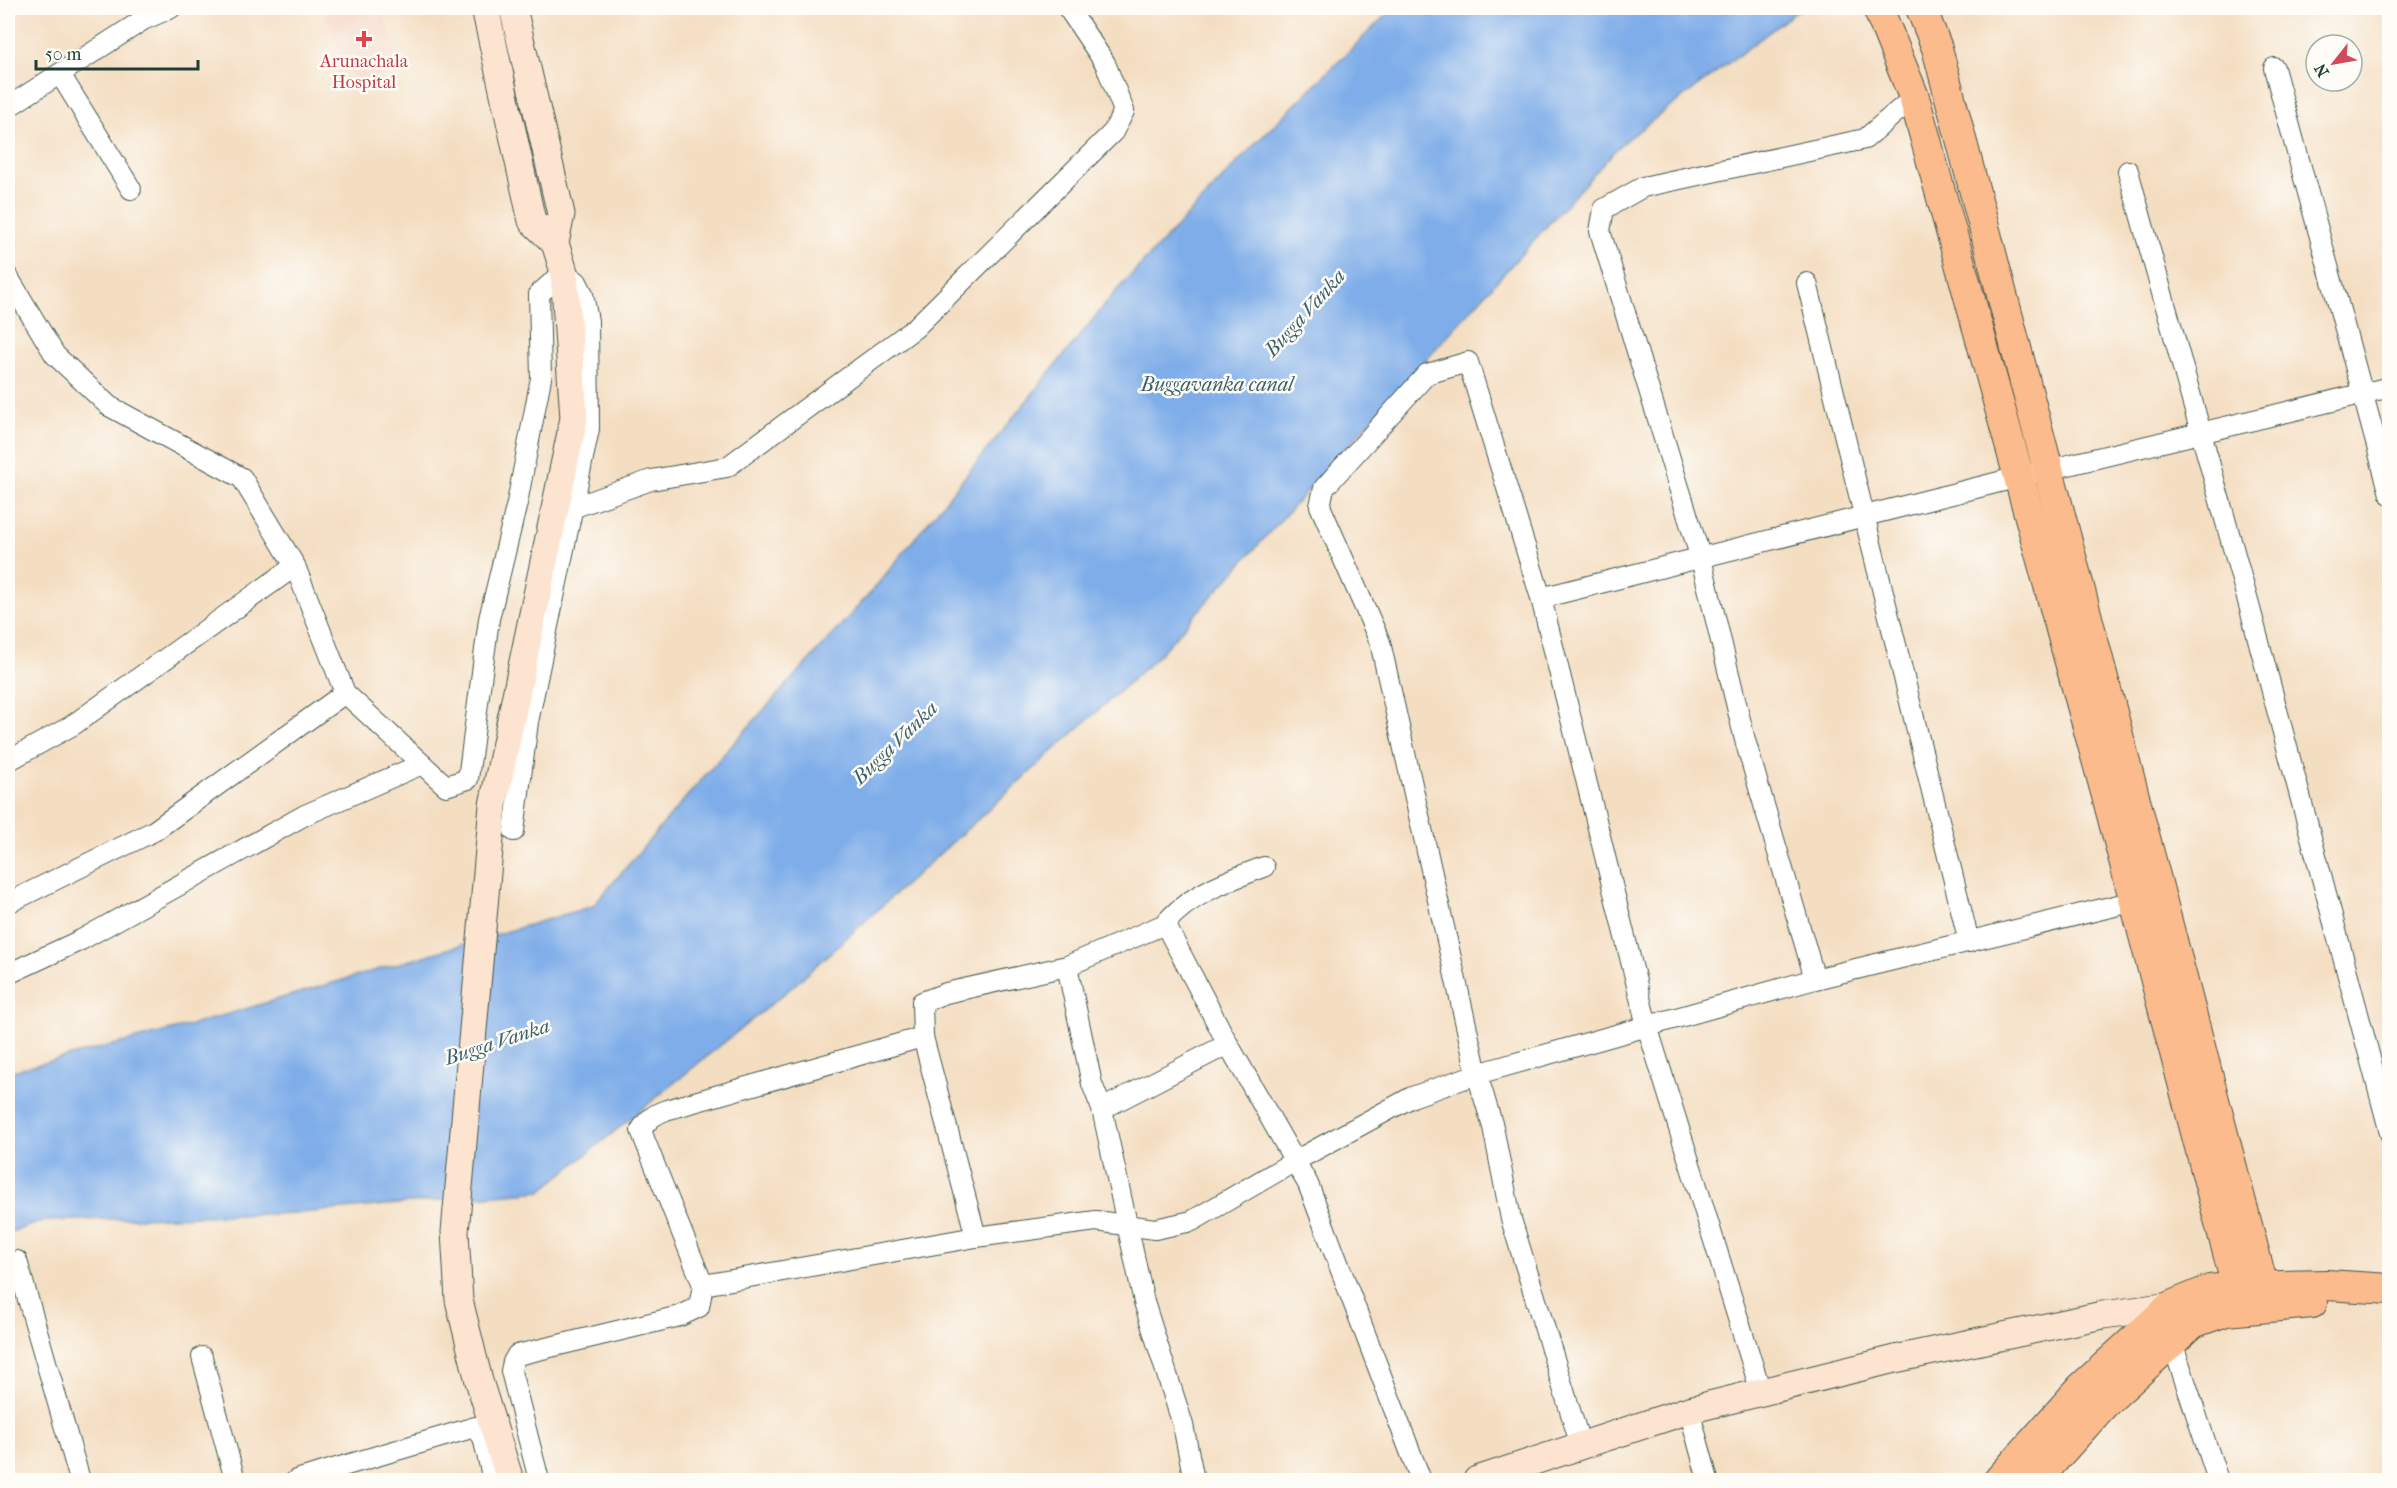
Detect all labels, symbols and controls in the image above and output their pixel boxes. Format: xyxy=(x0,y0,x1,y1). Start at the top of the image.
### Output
marker: Arunachala Hospital xyxy=(355,30,373,48)
scale bar xyxy=(36,33,198,71)
north arrow xyxy=(2304,33,2364,93)
text: 50 m xyxy=(45,44,82,65)
place label: Arunachala Hospital xyxy=(319,51,409,93)
text: N xyxy=(2310,60,2333,81)
water label: Bugga Vanka xyxy=(1259,265,1350,362)
water label: Buggavanka canal xyxy=(1140,373,1295,396)
water label: Bugga Vanka xyxy=(847,697,942,790)
water label: Bugga Vanka xyxy=(441,1014,552,1070)

